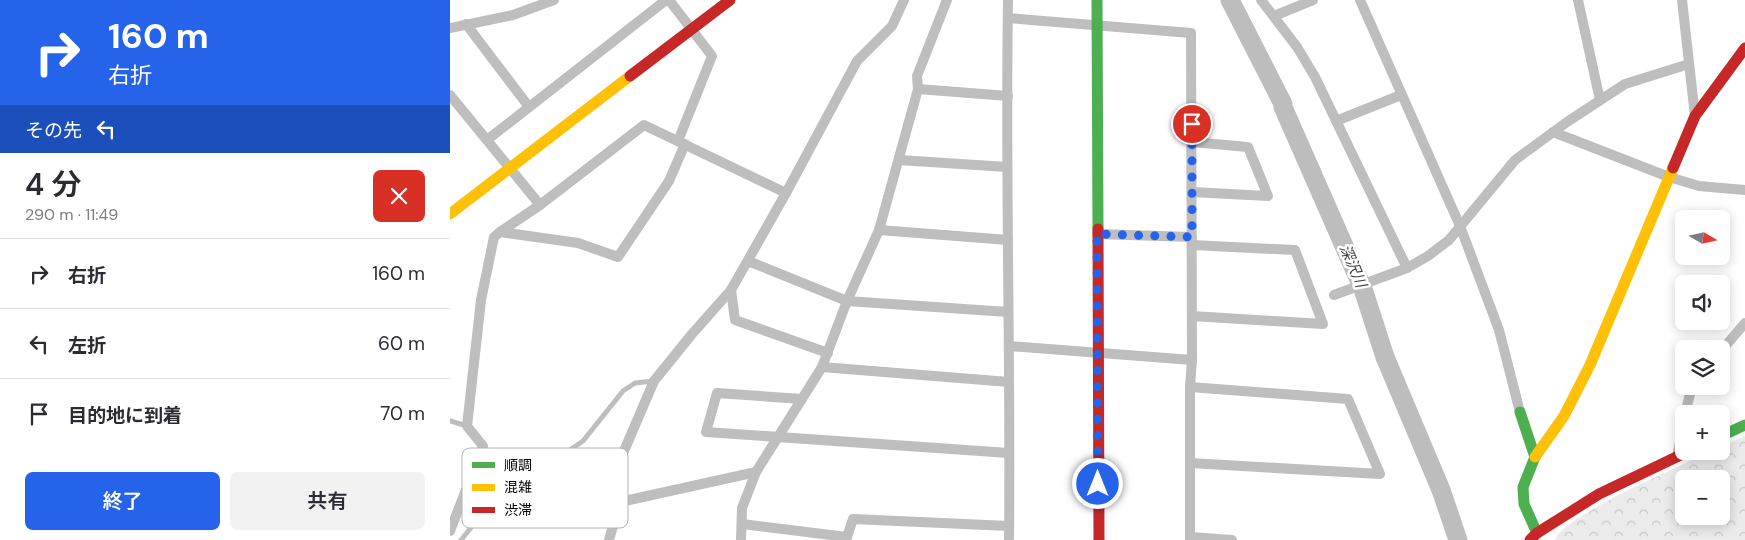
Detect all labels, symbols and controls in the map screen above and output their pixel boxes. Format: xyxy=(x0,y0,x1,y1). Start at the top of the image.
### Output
text: 160 m xyxy=(108,13,209,59)
icon: right xyxy=(25,20,90,85)
text: 右折 xyxy=(108,61,152,90)
pin xyxy=(1171,103,1213,145)
icon: arrive xyxy=(1178,110,1206,138)
icon: left xyxy=(92,115,120,143)
text: その先 xyxy=(25,118,82,143)
text: 4 分 xyxy=(25,165,81,204)
button: close xyxy=(373,170,425,222)
text: 290 m · 11:49 xyxy=(25,204,118,225)
north arrow xyxy=(1675,210,1730,265)
map controls xyxy=(1675,210,1730,525)
water label: 深沢川 xyxy=(1335,241,1372,292)
icon: right xyxy=(25,260,53,288)
text: 160 m xyxy=(372,261,425,286)
text: 右折 xyxy=(68,263,106,288)
button: sound xyxy=(1675,275,1730,330)
icon: left xyxy=(25,330,53,358)
text: 60 m xyxy=(378,331,425,356)
text: 左折 xyxy=(68,333,106,358)
button: layers xyxy=(1675,340,1730,395)
icon: arrive xyxy=(25,400,53,428)
text: 70 m xyxy=(380,401,425,426)
text: 目的地に到着 xyxy=(68,403,182,428)
button: + xyxy=(1675,405,1730,460)
legend xyxy=(462,448,628,528)
text: 順調 xyxy=(504,456,532,474)
position arrow xyxy=(1071,457,1123,509)
button: − xyxy=(1675,470,1730,525)
button: 終了 xyxy=(25,472,220,530)
button: 共有 xyxy=(230,472,425,530)
text: 混雑 xyxy=(504,478,532,496)
text: 渋滞 xyxy=(504,501,532,519)

